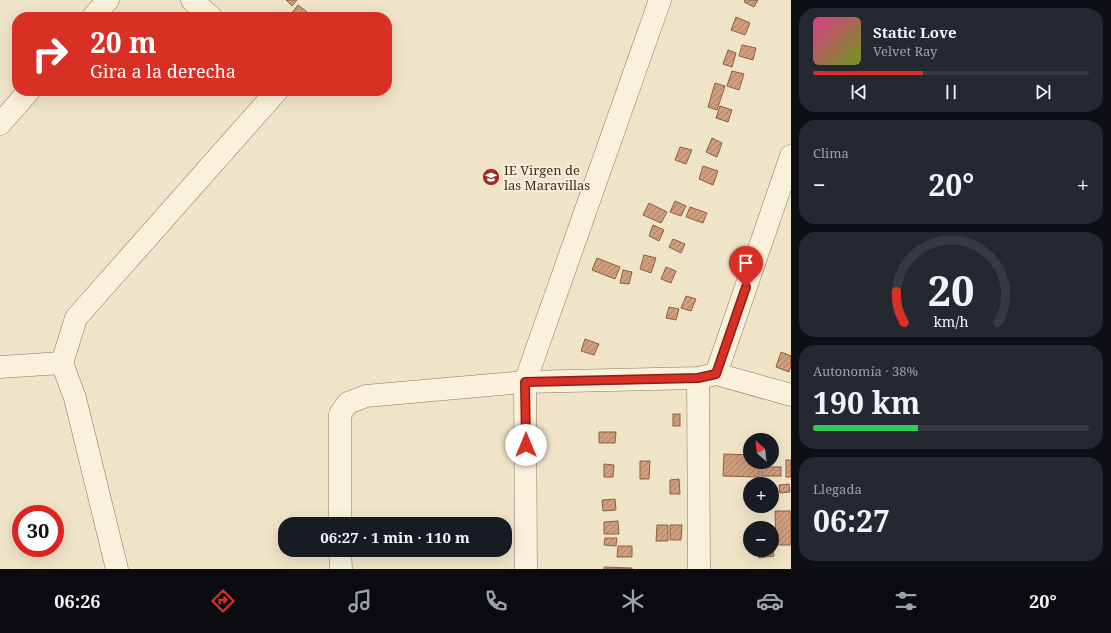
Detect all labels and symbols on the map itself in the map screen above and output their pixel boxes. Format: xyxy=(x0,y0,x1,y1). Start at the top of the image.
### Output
place label: IE Virgen de las Maravillas xyxy=(504,161,590,194)
school or university icon: IE Virgen de las Maravillas xyxy=(481,167,501,187)
pin xyxy=(729,246,763,287)
position arrow xyxy=(505,424,547,466)
north arrow xyxy=(743,433,779,469)
speed limit sign: 30 xyxy=(12,505,64,557)

